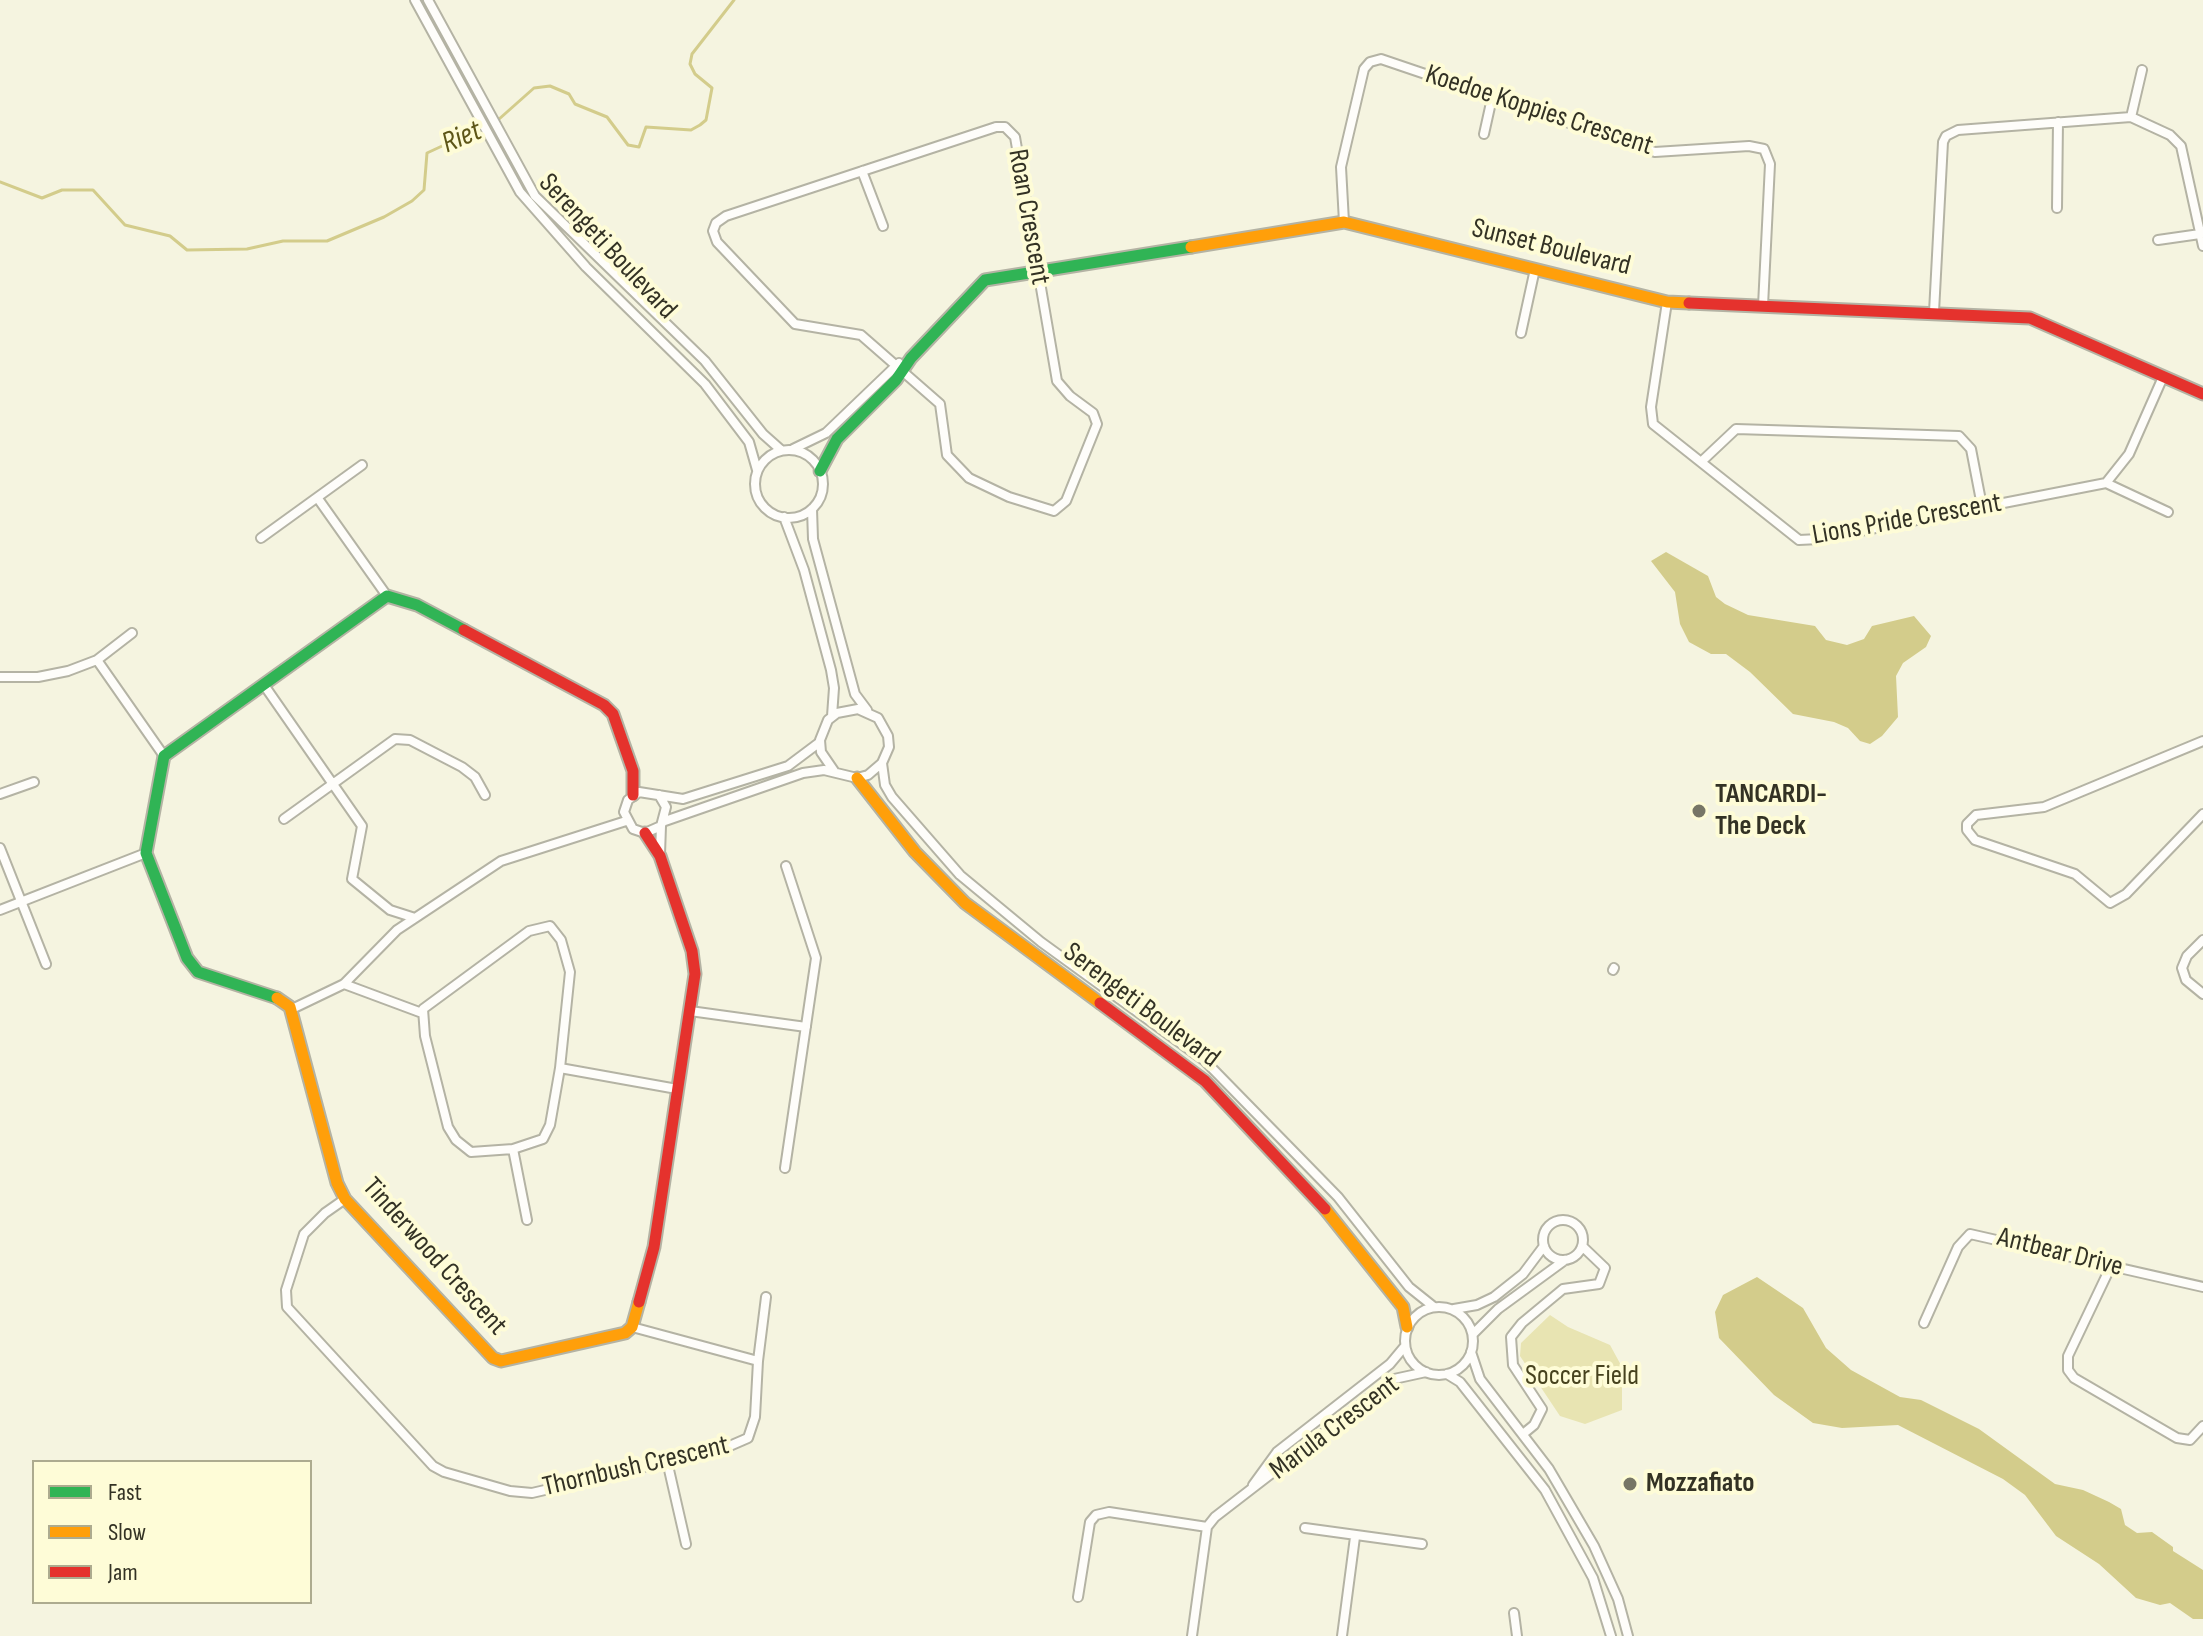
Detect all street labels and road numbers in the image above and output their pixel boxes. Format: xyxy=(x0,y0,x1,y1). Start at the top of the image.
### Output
street label: Koedoe Koppies Crescent xyxy=(1421,58,1657,164)
street label: Roan Crescent xyxy=(1000,147,1056,287)
street label: Serengeti Boulevard xyxy=(531,167,683,327)
street label: Sunset Boulevard xyxy=(1468,212,1634,284)
street label: Lions Pride Crescent xyxy=(1810,487,2004,553)
street label: Serengeti Boulevard xyxy=(1056,936,1226,1076)
street label: Tinderwood Crescent xyxy=(354,1171,514,1343)
street label: Antbear Drive xyxy=(1994,1221,2126,1285)
street label: Marula Crescent xyxy=(1264,1369,1406,1487)
street label: Thornbush Crescent xyxy=(540,1429,732,1505)

